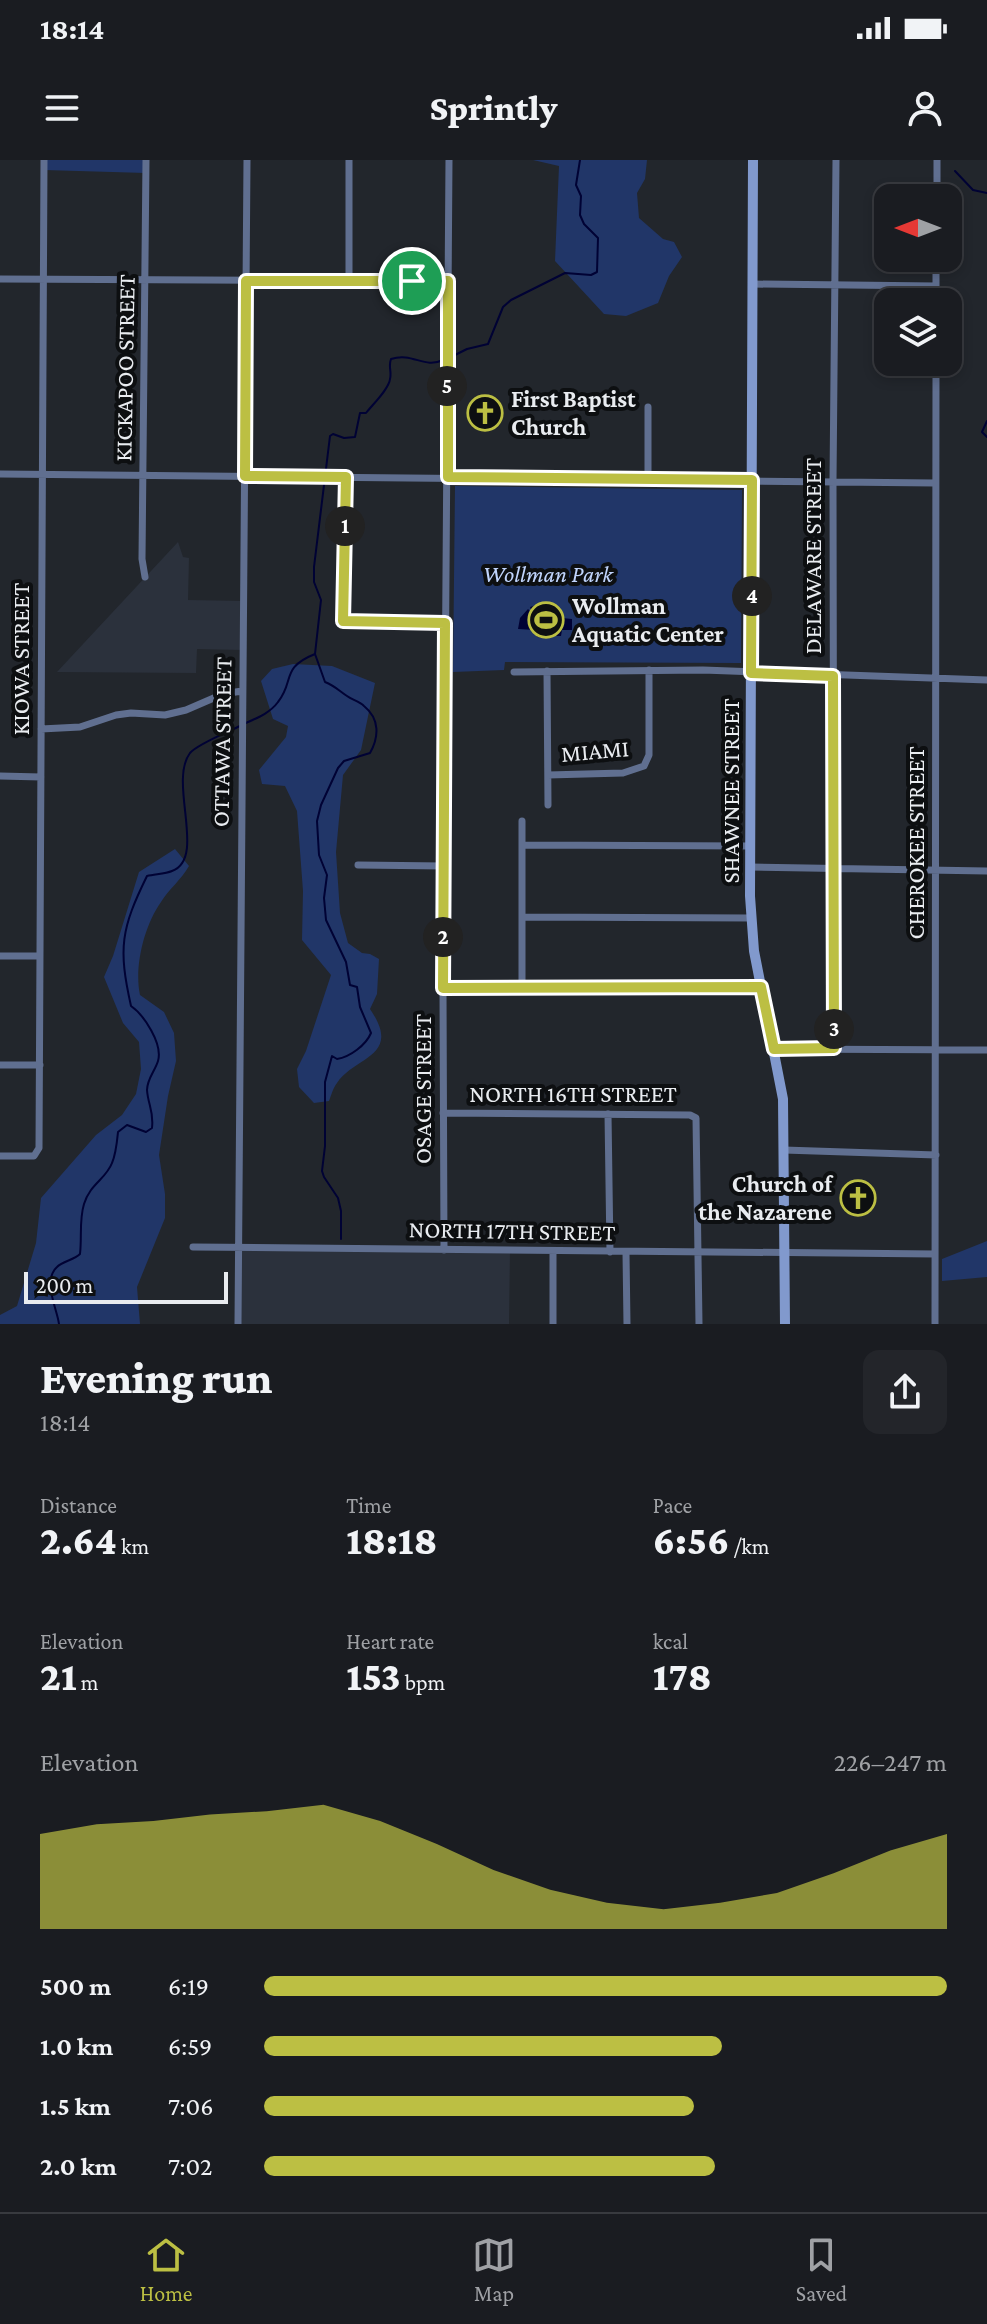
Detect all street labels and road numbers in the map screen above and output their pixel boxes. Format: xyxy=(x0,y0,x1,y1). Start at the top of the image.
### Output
street label: KICKAPOO STREET xyxy=(109,274,140,462)
street label: DELAWARE STREET xyxy=(799,458,826,654)
street label: KIOWA STREET xyxy=(7,583,34,735)
street label: OTTAWA STREET xyxy=(207,657,236,827)
street label: SHAWNEE STREET xyxy=(717,698,744,884)
street label: MIAMI xyxy=(560,734,630,767)
street label: CHEROKEE STREET xyxy=(902,747,929,939)
street label: OSAGE STREET xyxy=(409,1014,436,1164)
street label: NORTH 16TH STREET xyxy=(469,1080,677,1107)
street label: NORTH 17TH STREET xyxy=(408,1215,616,1246)

